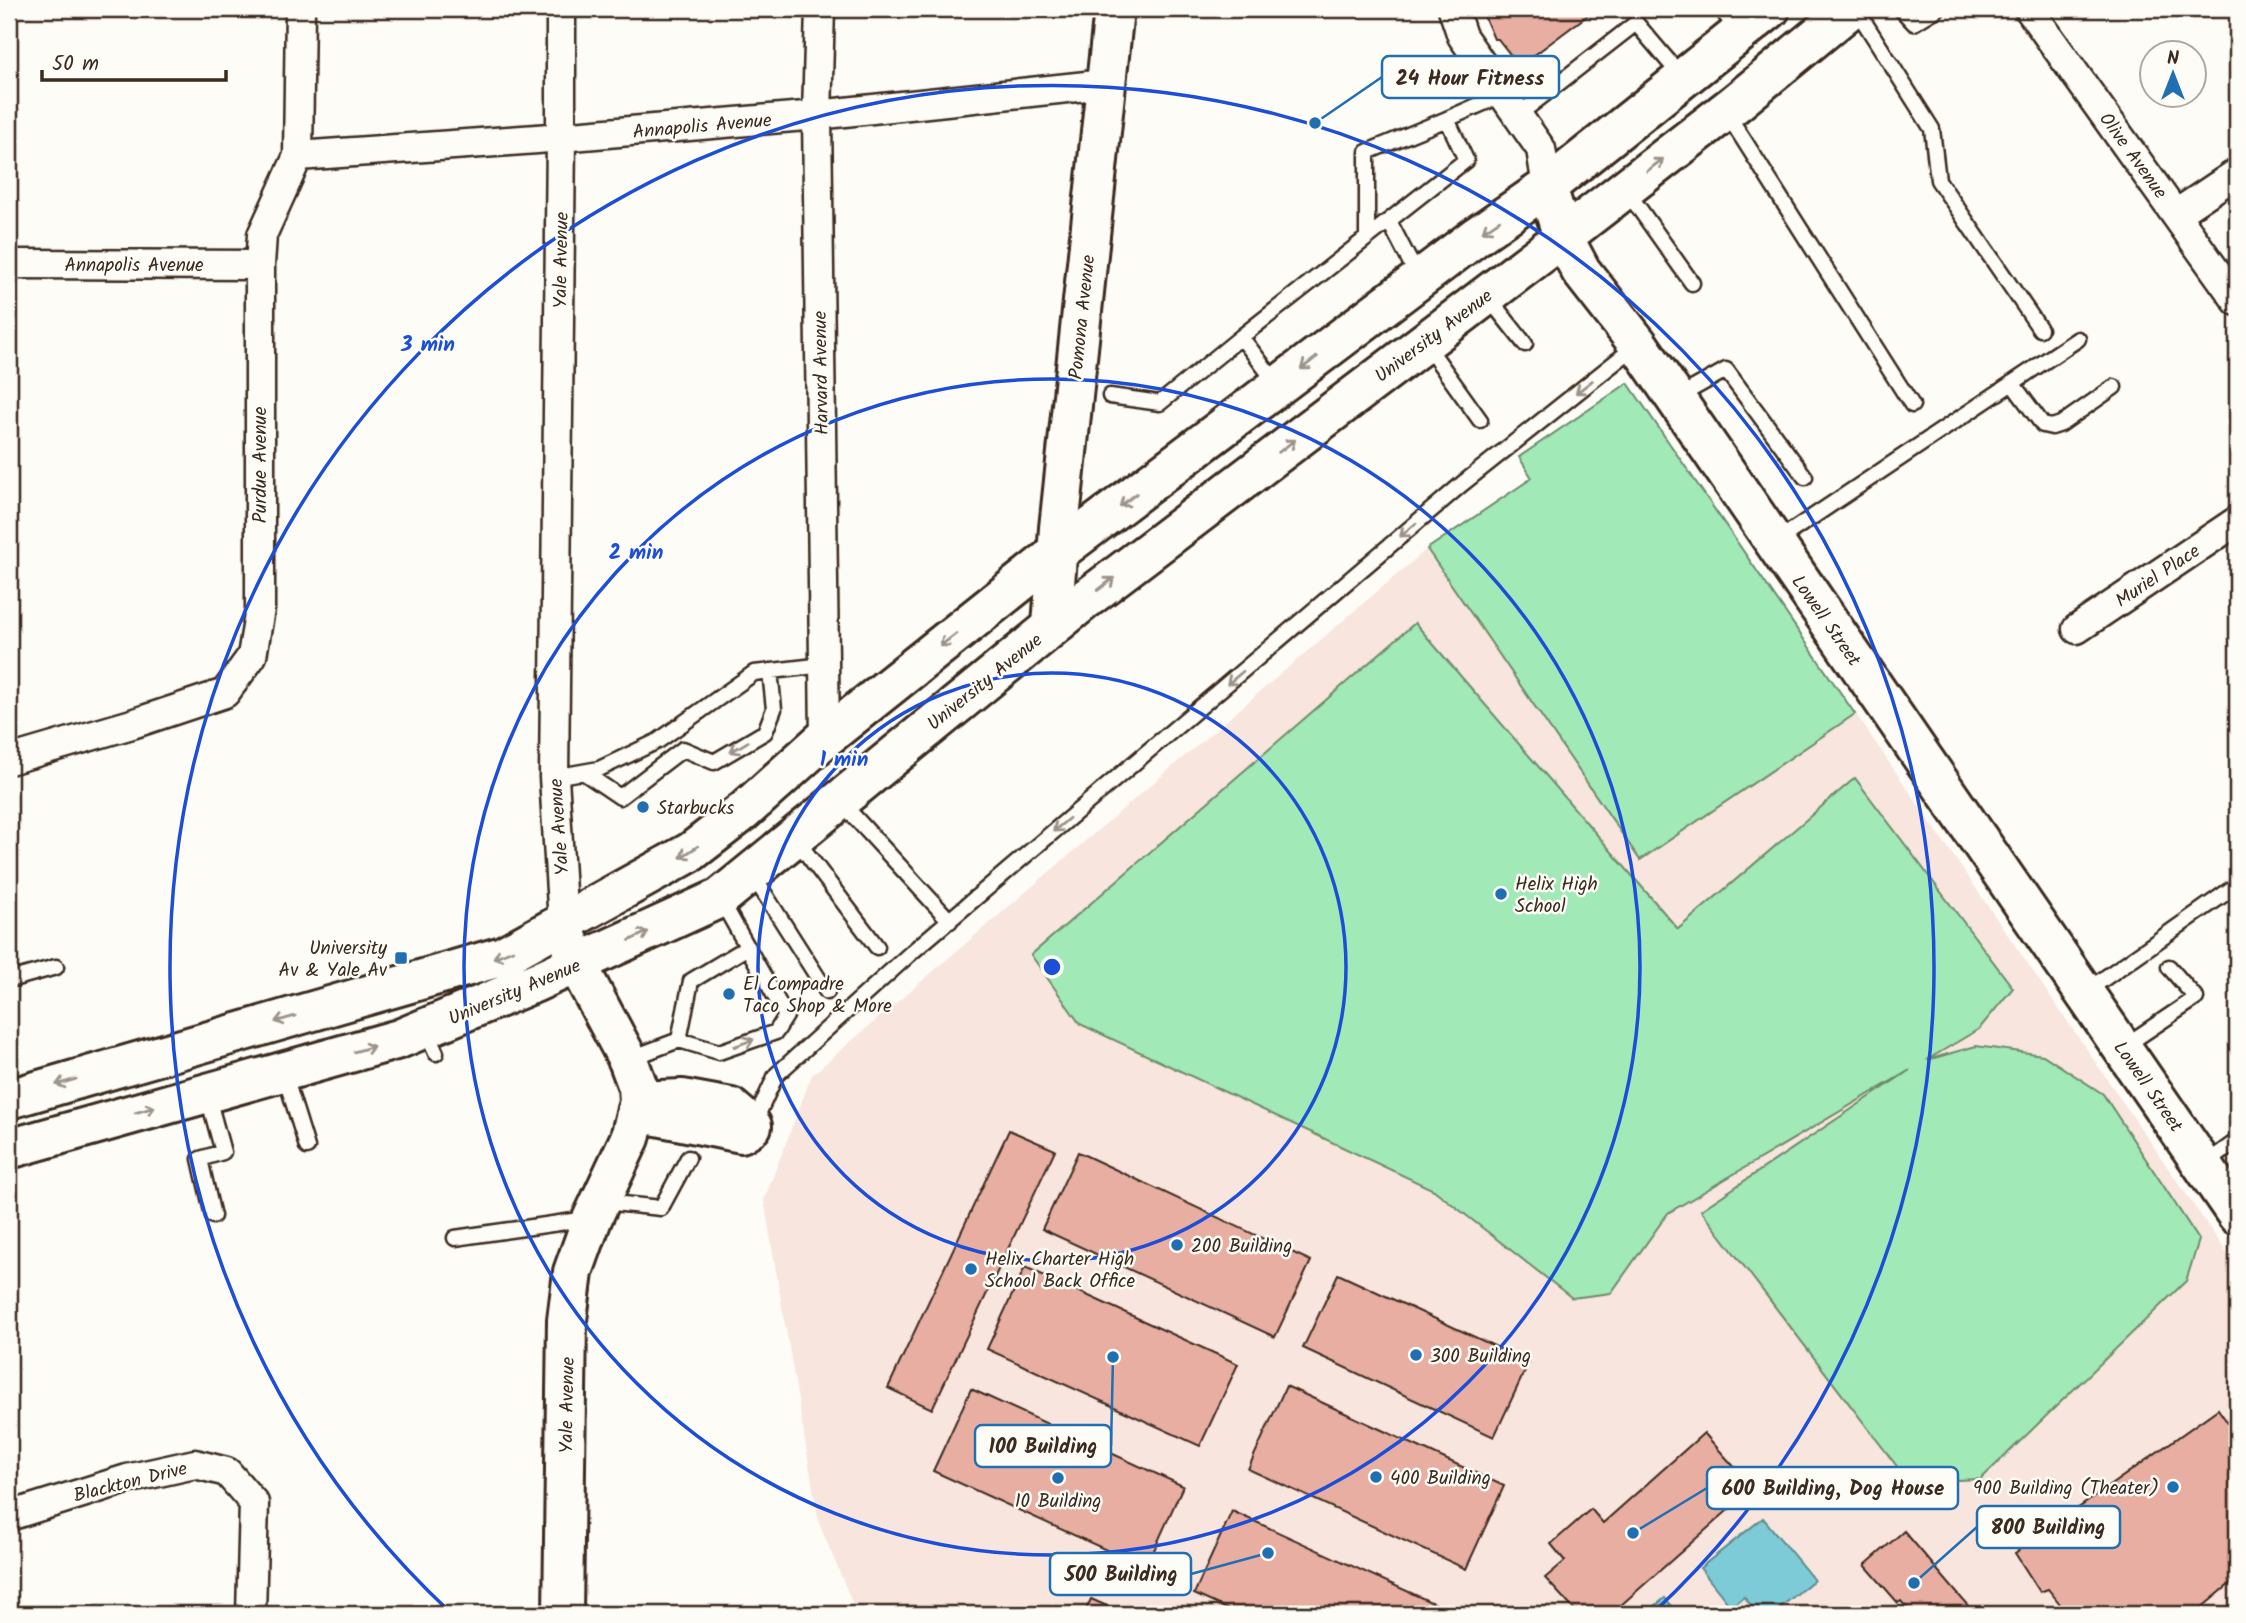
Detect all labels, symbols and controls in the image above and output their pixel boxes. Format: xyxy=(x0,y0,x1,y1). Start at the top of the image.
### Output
scale bar xyxy=(42,38,226,82)
north arrow xyxy=(2138,38,2208,108)
text: N xyxy=(2167,44,2179,74)
text: 50 m xyxy=(52,48,99,81)
callout: 24 Hour Fitness xyxy=(1382,56,1559,98)
text: 24 Hour Fitness xyxy=(1396,63,1545,96)
street label: Annapolis Avenue xyxy=(632,106,773,148)
street label: Olive Avenue xyxy=(2091,107,2174,206)
one-way arrow xyxy=(1646,157,1664,172)
street label: Yale Avenue xyxy=(546,211,578,309)
one-way arrow xyxy=(1482,219,1501,233)
street label: Annapolis Avenue xyxy=(64,251,204,281)
street label: Pomona Avenue xyxy=(1062,253,1104,381)
street label: University Avenue xyxy=(1369,282,1500,391)
street label: Harvard Avenue xyxy=(806,310,838,435)
text: 3 min xyxy=(400,329,455,362)
one-way arrow xyxy=(1301,355,1319,370)
one-way arrow xyxy=(1576,379,1594,394)
street label: Purdue Avenue xyxy=(246,406,276,523)
one-way arrow xyxy=(1277,439,1295,454)
one-way arrow xyxy=(1119,492,1138,507)
one-way arrow xyxy=(1399,522,1417,538)
text: 2 min xyxy=(609,537,663,570)
street label: Muriel Place xyxy=(2110,537,2207,616)
street label: Lowell Street xyxy=(1783,569,1868,673)
one-way arrow xyxy=(1096,576,1114,591)
street label: University Avenue xyxy=(921,626,1050,739)
one-way arrow xyxy=(940,632,958,647)
one-way arrow xyxy=(1226,670,1244,686)
one-way arrow xyxy=(730,741,750,755)
text: 1 min xyxy=(820,744,868,777)
street label: Yale Avenue xyxy=(542,777,578,876)
place label: Starbucks xyxy=(657,794,734,824)
marker: Starbucks xyxy=(635,799,651,815)
one-way arrow xyxy=(1053,817,1071,833)
one-way arrow xyxy=(680,845,699,860)
place label: Helix High School xyxy=(1515,870,1598,922)
marker: Helix High School xyxy=(1493,886,1509,902)
one-way arrow xyxy=(628,928,649,942)
place label: University Av & Yale Av xyxy=(279,934,388,986)
one-way arrow xyxy=(492,949,514,962)
marker: University Av & Yale Av xyxy=(393,950,409,966)
street label: University Avenue xyxy=(444,951,586,1034)
centre of rings xyxy=(1040,955,1064,979)
place label: El Compadre Taco Shop & More xyxy=(743,970,892,1022)
marker: El Compadre Taco Shop & More xyxy=(721,986,737,1002)
one-way arrow xyxy=(274,1013,296,1026)
street label: Lowell Street xyxy=(2105,1035,2190,1139)
one-way arrow xyxy=(732,1036,754,1048)
one-way arrow xyxy=(352,1042,375,1055)
one-way arrow xyxy=(55,1076,78,1089)
one-way arrow xyxy=(134,1103,156,1116)
place label: 200 Building xyxy=(1191,1232,1292,1262)
marker: 200 Building xyxy=(1169,1237,1185,1253)
place label: Helix Charter High School Back Office xyxy=(985,1245,1135,1297)
marker: Helix Charter High School Back Office xyxy=(963,1261,979,1277)
place label: 300 Building xyxy=(1430,1342,1531,1372)
marker: 300 Building xyxy=(1408,1347,1424,1363)
street label: Yale Avenue xyxy=(552,1356,584,1454)
callout: 100 Building xyxy=(975,1425,1111,1467)
text: 100 Building xyxy=(989,1431,1097,1464)
street label: Blackton Drive xyxy=(70,1454,191,1512)
place label: 400 Building xyxy=(1390,1464,1491,1494)
callout: 600 Building, Dog House xyxy=(1707,1467,1958,1509)
marker: 400 Building xyxy=(1368,1469,1384,1485)
marker: 10 Building xyxy=(1050,1470,1066,1486)
text: 600 Building, Dog House xyxy=(1722,1473,1944,1506)
place label: 900 Building (Theater) xyxy=(1973,1474,2159,1504)
marker: 900 Building (Theater) xyxy=(2165,1479,2181,1495)
place label: 10 Building xyxy=(1015,1487,1101,1517)
callout: 800 Building xyxy=(1977,1506,2120,1548)
text: 800 Building xyxy=(1991,1512,2105,1545)
callout: 500 Building xyxy=(1050,1553,1191,1595)
text: 500 Building xyxy=(1063,1559,1178,1592)

